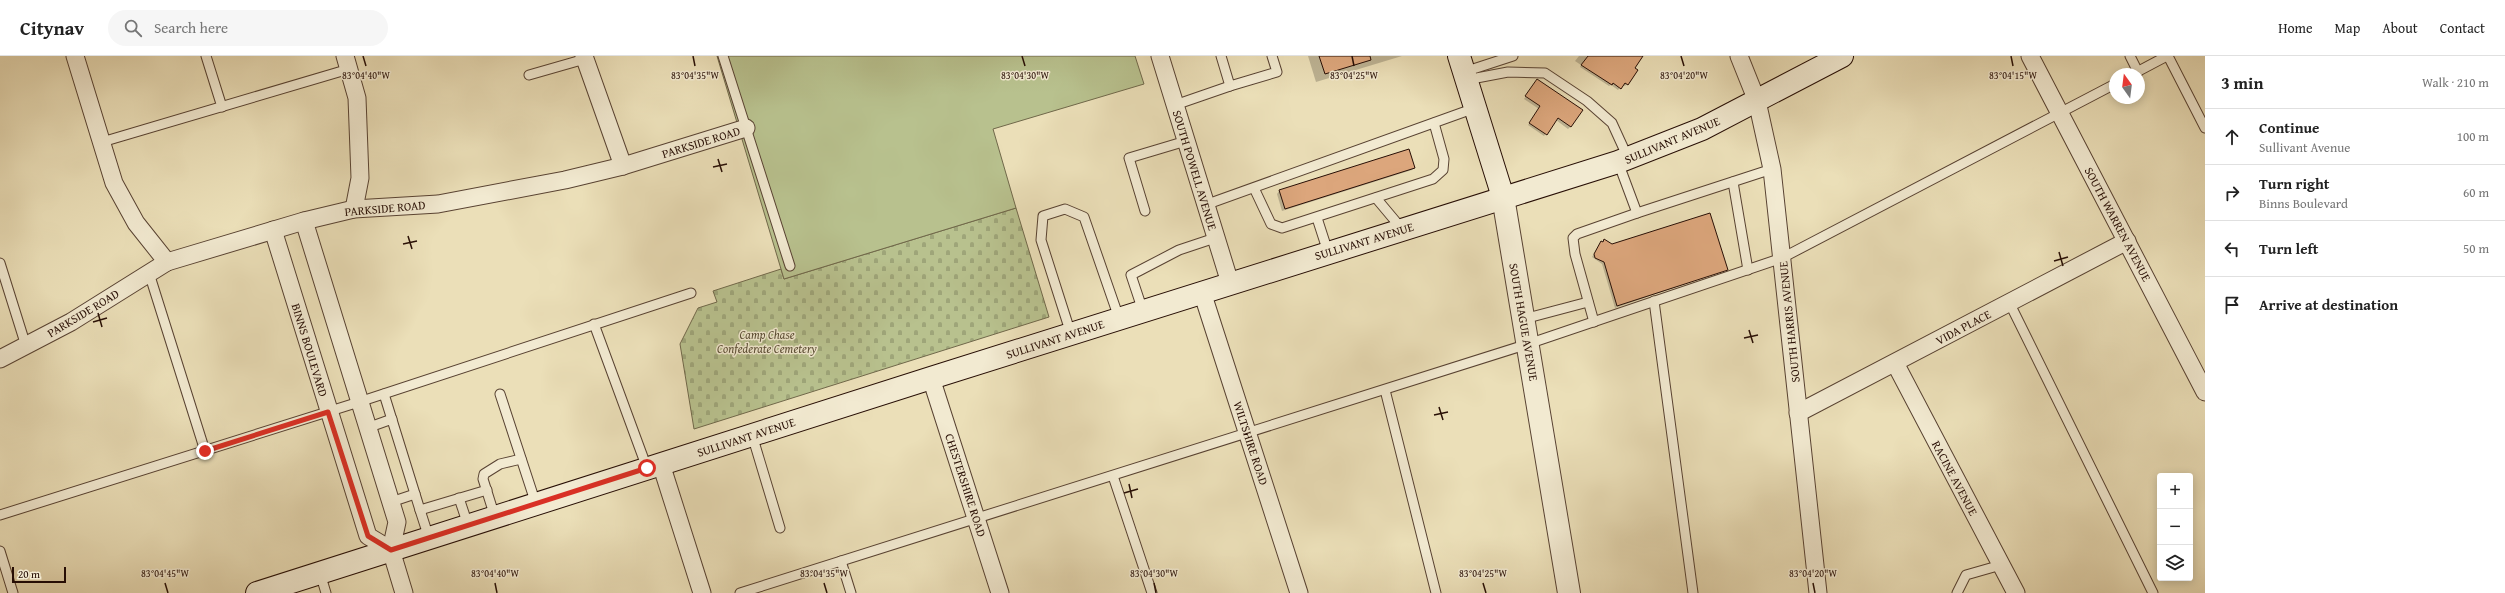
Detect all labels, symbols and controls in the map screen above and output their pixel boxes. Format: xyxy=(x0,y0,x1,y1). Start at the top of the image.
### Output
search box xyxy=(108,10,388,46)
text: Citynav xyxy=(20,14,84,42)
icon: search xyxy=(122,17,144,39)
text: Search here xyxy=(154,17,228,38)
text: Home xyxy=(2278,18,2313,38)
text: Map xyxy=(2335,18,2360,38)
text: About xyxy=(2382,18,2418,38)
text: Contact xyxy=(2440,18,2485,38)
text: 83°04'40"W xyxy=(342,68,390,83)
text: 83°04'35"W xyxy=(671,68,719,83)
text: 83°04'30"W xyxy=(1001,68,1049,83)
text: 83°04'25"W xyxy=(1330,68,1378,83)
text: 83°04'20"W xyxy=(1660,68,1708,83)
text: 83°04'15"W xyxy=(1989,68,2037,83)
north arrow xyxy=(2109,68,2145,104)
text: 3 min xyxy=(2221,70,2263,95)
text: Walk · 210 m xyxy=(2422,73,2489,92)
street label: SOUTH POWELL AVENUE xyxy=(1169,108,1221,232)
street label: SULLIVANT AVENUE xyxy=(1622,112,1722,168)
text: Continue xyxy=(2259,117,2320,138)
street label: PARKSIDE ROAD xyxy=(660,122,742,162)
icon: ahead xyxy=(2221,126,2243,148)
text: 100 m xyxy=(2457,127,2489,146)
text: Sullivant Avenue xyxy=(2259,138,2350,157)
street label: SOUTH WARREN AVENUE xyxy=(2081,164,2155,284)
text: Turn right xyxy=(2259,173,2330,194)
icon: right xyxy=(2221,182,2243,204)
text: 60 m xyxy=(2463,183,2489,202)
text: Binns Boulevard xyxy=(2259,194,2348,213)
street label: PARKSIDE ROAD xyxy=(344,196,426,220)
street label: SULLIVANT AVENUE xyxy=(1313,218,1415,264)
icon: left xyxy=(2221,238,2243,260)
text: Turn left xyxy=(2259,238,2318,259)
text: 50 m xyxy=(2463,239,2489,258)
street label: SOUTH HARRIS AVENUE xyxy=(1774,261,1804,383)
street label: SOUTH HAGUE AVENUE xyxy=(1505,262,1543,382)
street label: PARKSIDE ROAD xyxy=(44,285,122,341)
icon: arrive xyxy=(2221,294,2243,316)
text: Arrive at destination xyxy=(2259,294,2398,315)
street label: BINNS BOULEVARD xyxy=(288,301,332,399)
street label: VIDA PLACE xyxy=(1932,305,1994,349)
street label: SULLIVANT AVENUE xyxy=(1004,315,1106,363)
park label: Camp Chase Confederate Cemetery xyxy=(717,326,817,357)
street label: WILTSHIRE ROAD xyxy=(1229,399,1273,487)
street label: SULLIVANT AVENUE xyxy=(695,413,797,461)
street label: CHESTERSHIRE ROAD xyxy=(941,431,991,539)
street label: RACINE AVENUE xyxy=(1928,437,1982,519)
route end xyxy=(196,442,214,460)
route start xyxy=(638,459,656,477)
map controls xyxy=(2157,473,2193,581)
button: + xyxy=(2157,473,2193,509)
button: − xyxy=(2157,509,2193,545)
button: layers xyxy=(2157,545,2193,581)
scale bar xyxy=(12,565,66,584)
text: 20 m xyxy=(18,566,40,582)
text: 83°04'45"W xyxy=(141,566,189,581)
text: 83°04'40"W xyxy=(471,566,519,581)
text: 83°04'35"W xyxy=(800,566,848,581)
text: 83°04'30"W xyxy=(1130,566,1178,581)
text: 83°04'25"W xyxy=(1459,566,1507,581)
text: 83°04'20"W xyxy=(1789,566,1837,581)

